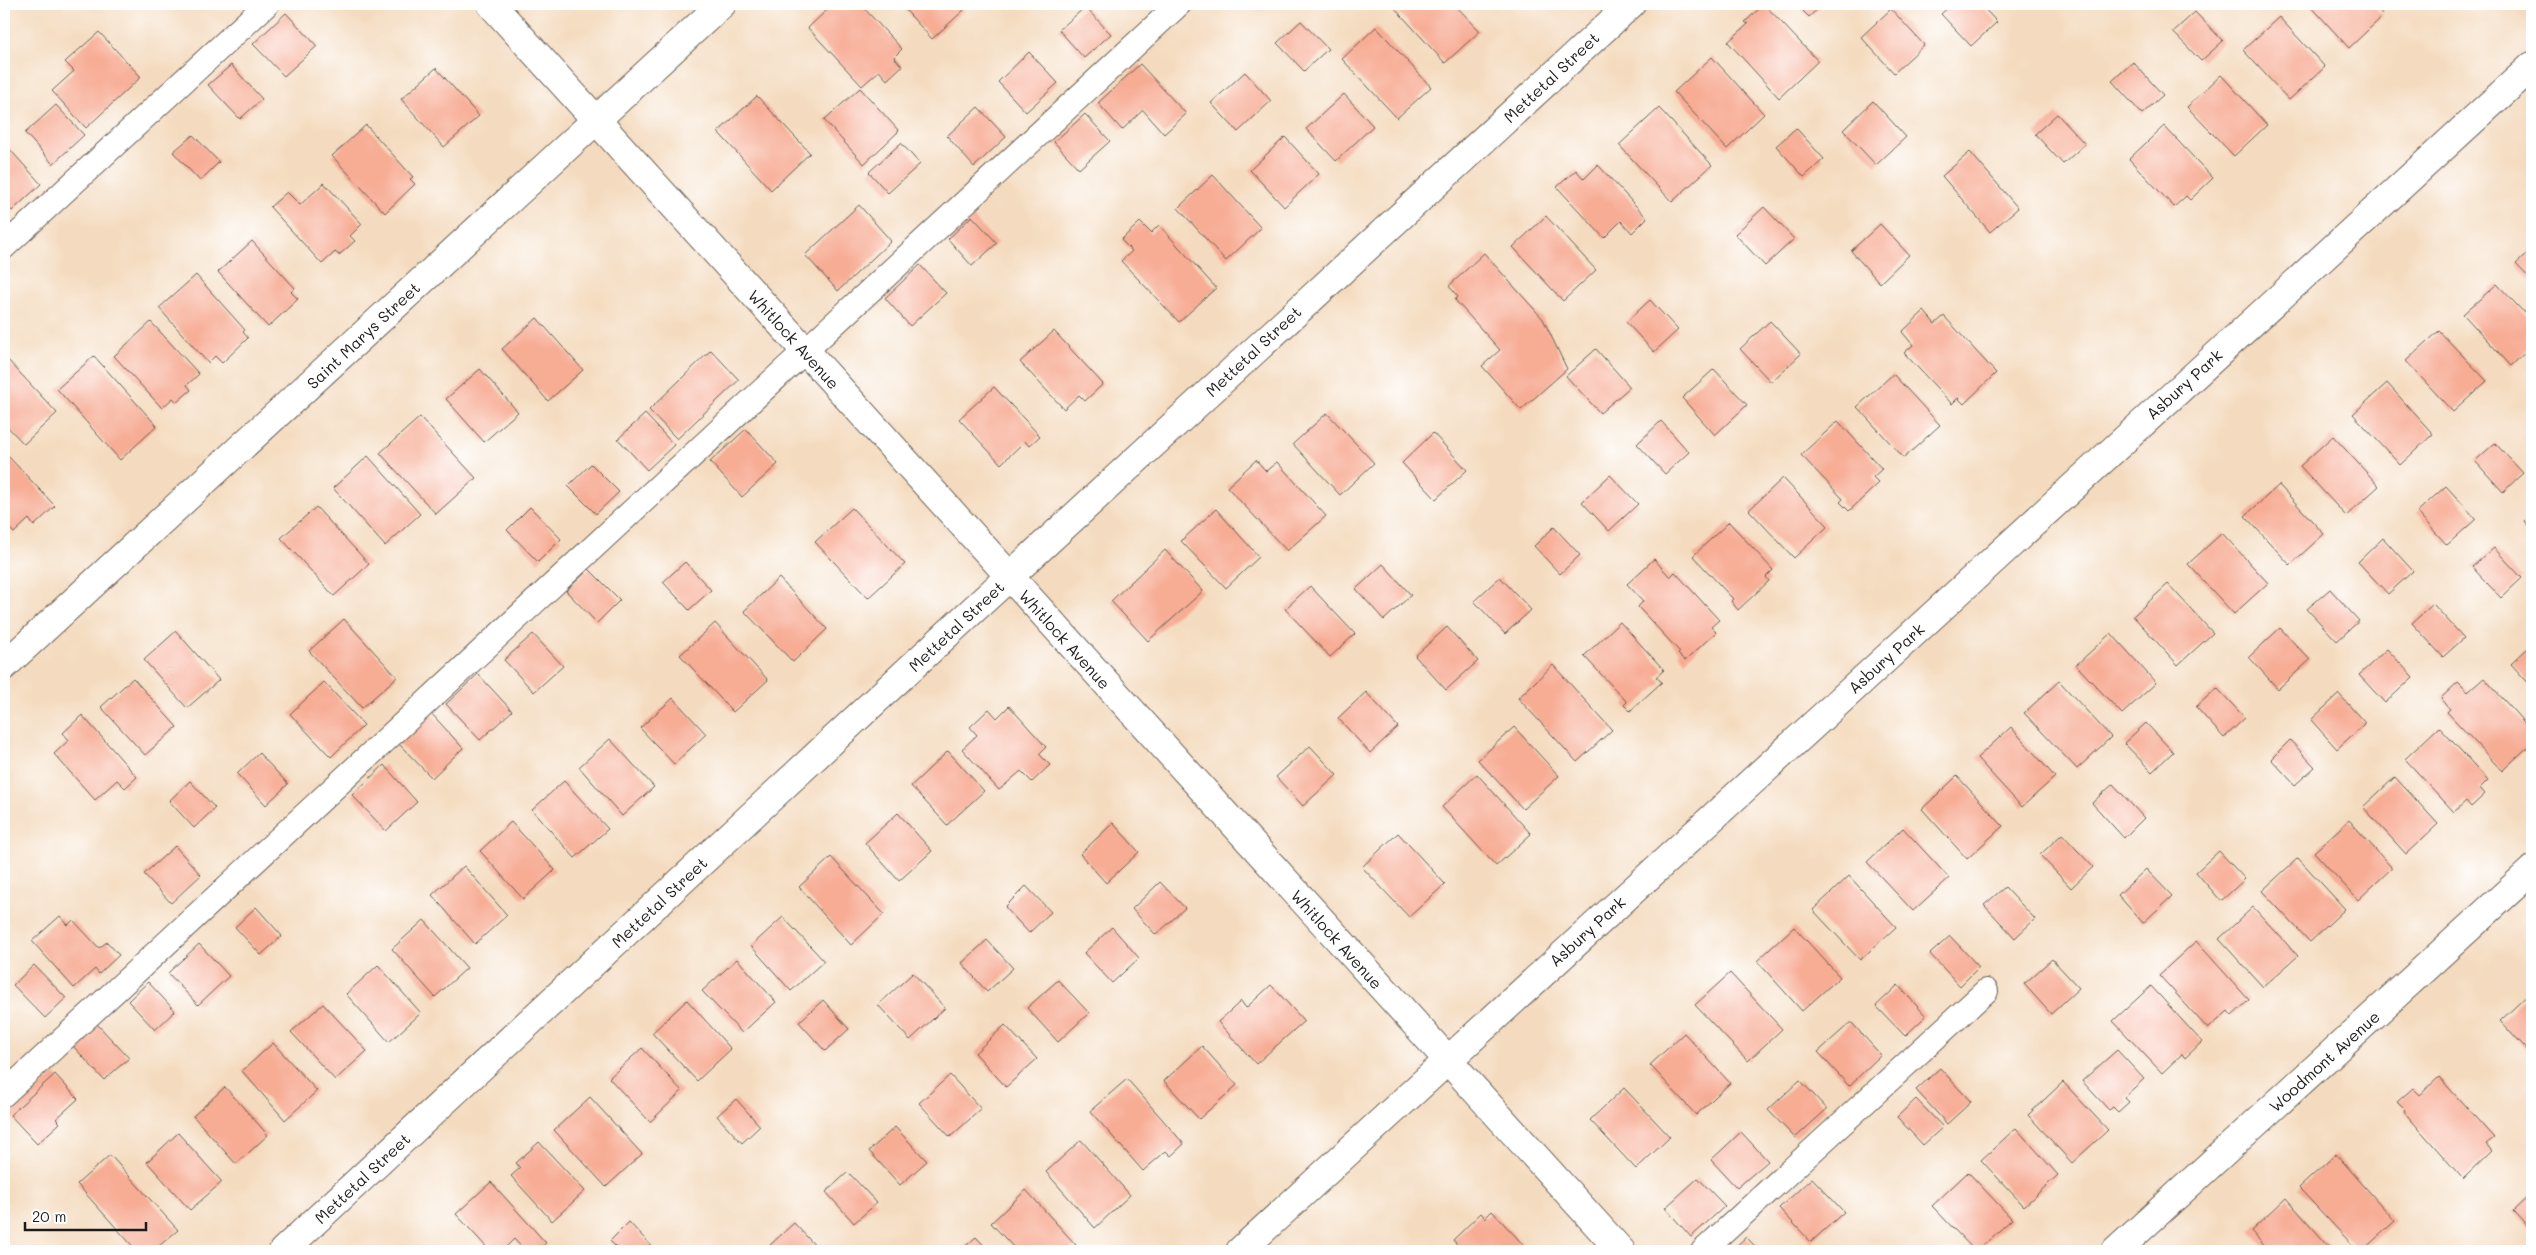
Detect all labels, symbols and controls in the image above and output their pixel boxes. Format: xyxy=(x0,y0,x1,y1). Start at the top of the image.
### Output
street label: Mettetal Street xyxy=(1499,27,1603,127)
street label: Saint Marys Street xyxy=(302,277,424,393)
street label: Whitlock Avenue xyxy=(744,285,844,393)
street label: Mettetal Street xyxy=(1201,301,1305,401)
street label: Asbury Park xyxy=(2141,344,2227,424)
street label: Mettetal Street xyxy=(904,576,1008,676)
street label: Whitlock Avenue xyxy=(1015,585,1115,693)
street label: Asbury Park xyxy=(1843,618,1929,698)
street label: Mettetal Street xyxy=(607,852,711,952)
street label: Whitlock Avenue xyxy=(1287,885,1387,993)
street label: Asbury Park xyxy=(1544,891,1630,971)
street label: Woodmont Avenue xyxy=(2264,1006,2384,1116)
street label: Mettetal Street xyxy=(310,1128,414,1228)
scale bar xyxy=(25,1200,146,1232)
text: 20 m xyxy=(32,1206,66,1226)

